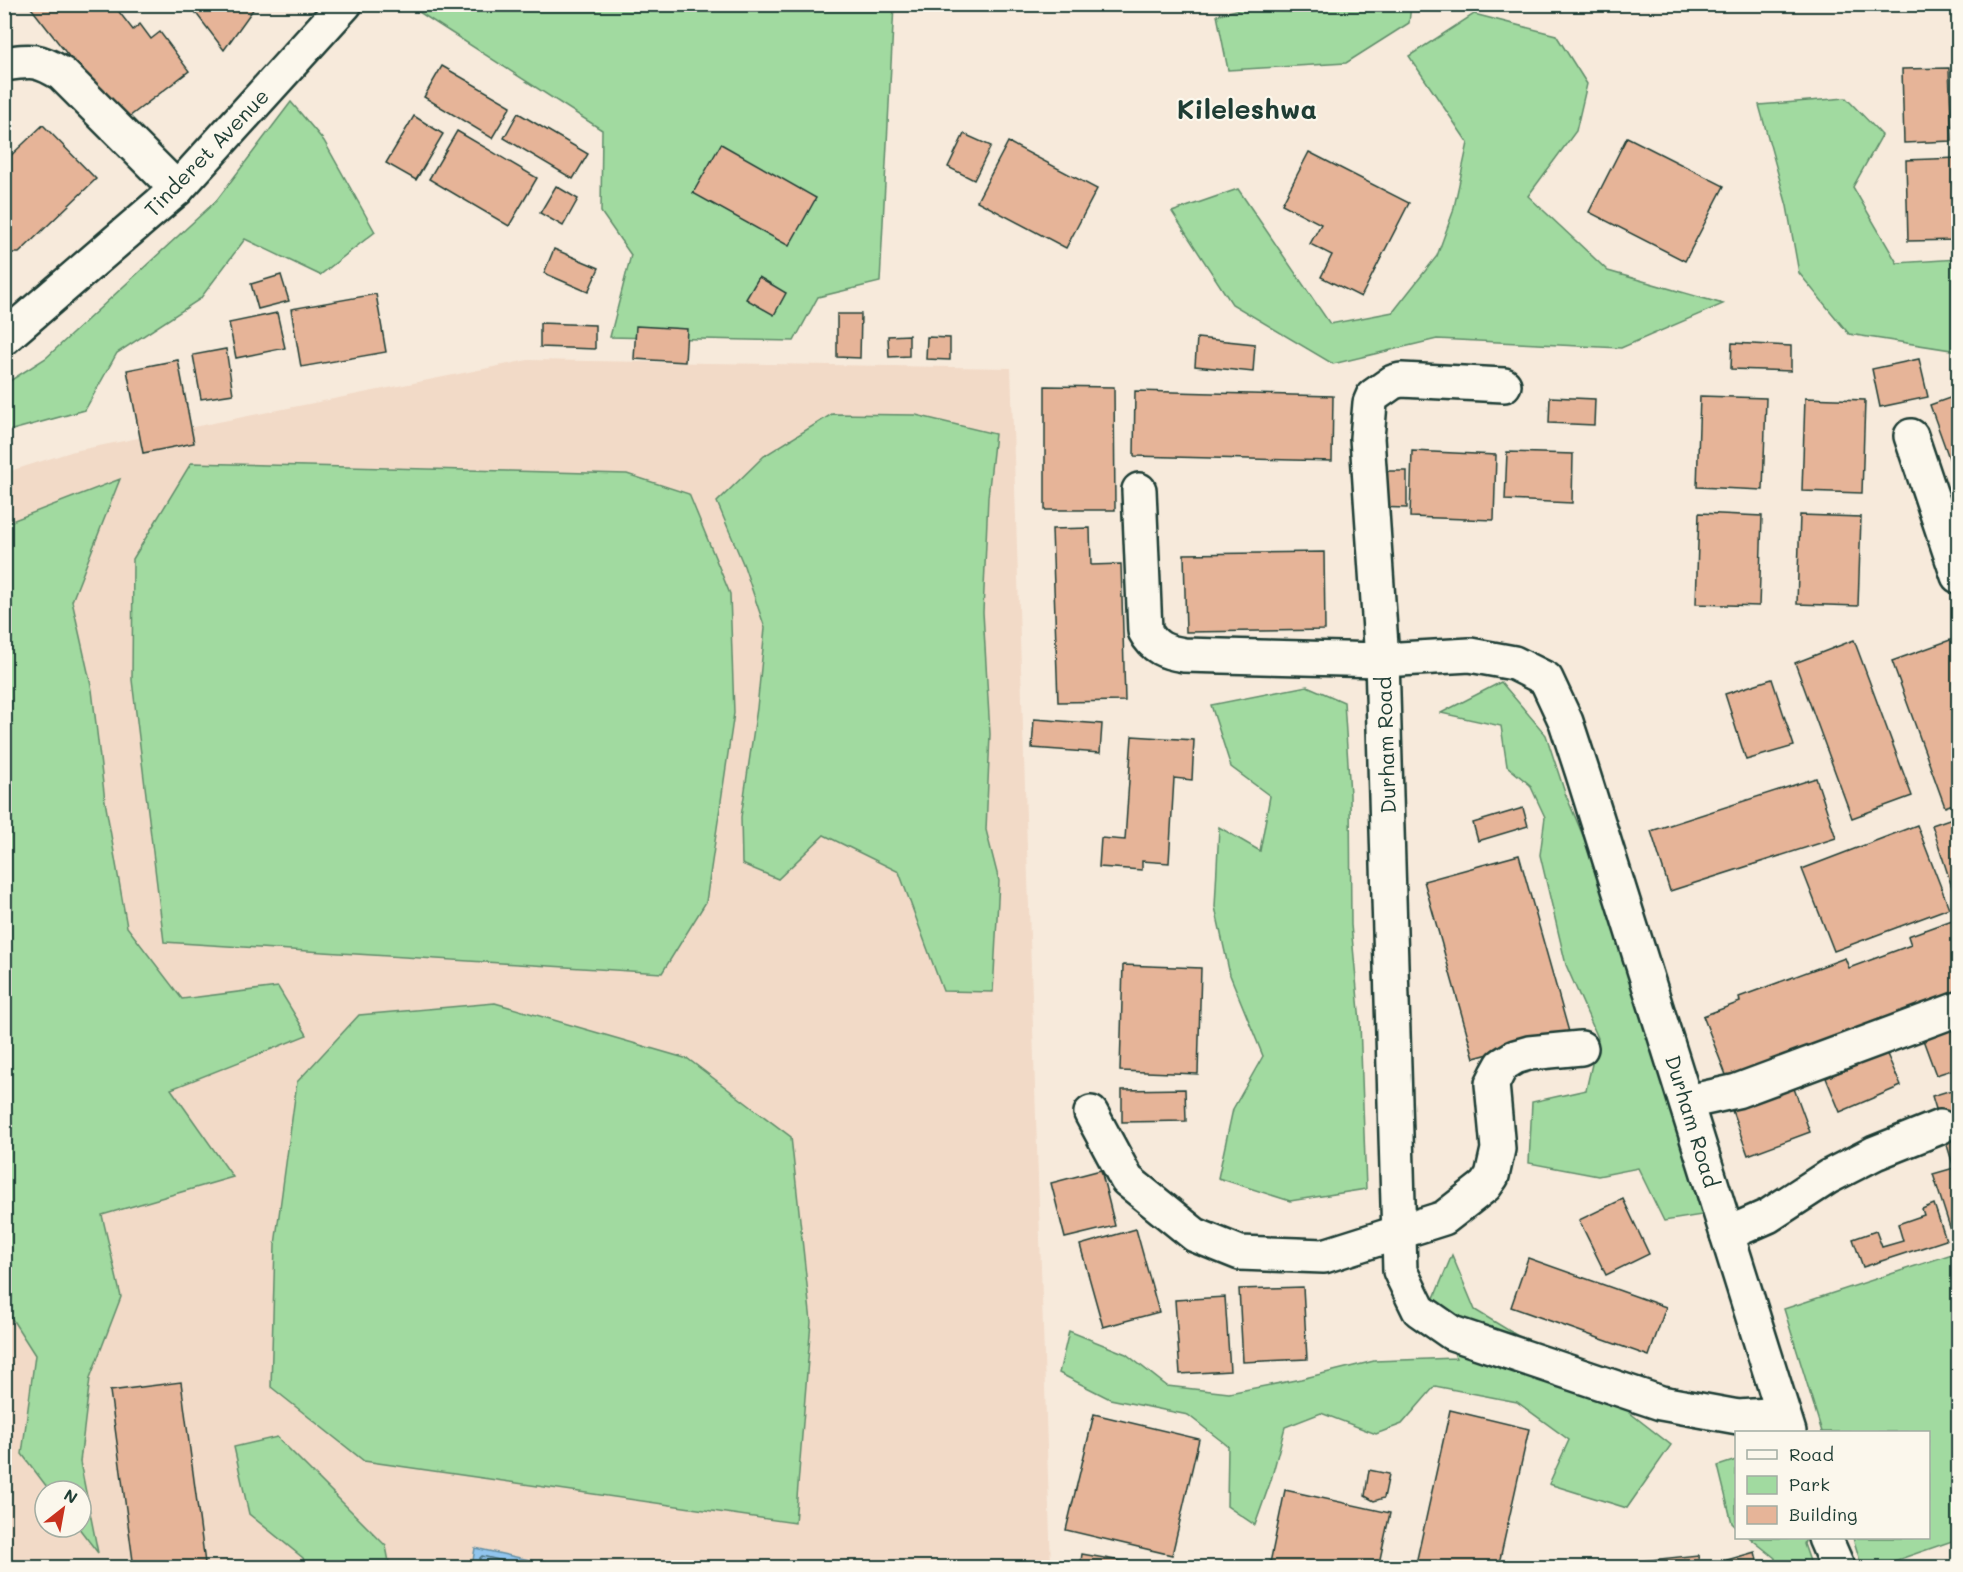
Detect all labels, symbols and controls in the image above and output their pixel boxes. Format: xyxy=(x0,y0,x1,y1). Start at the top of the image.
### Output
street label: Tinderet Avenue xyxy=(138,82,274,222)
district label: Kileleshwa xyxy=(1177,91,1317,126)
street label: Durham Road xyxy=(1369,676,1401,814)
street label: Durham Road xyxy=(1660,1051,1726,1191)
legend xyxy=(1735,1431,1930,1539)
text: Road xyxy=(1789,1442,1834,1466)
text: Park xyxy=(1789,1472,1830,1496)
north arrow xyxy=(33,1479,93,1539)
text: N xyxy=(60,1484,82,1508)
text: Building xyxy=(1789,1502,1857,1526)

